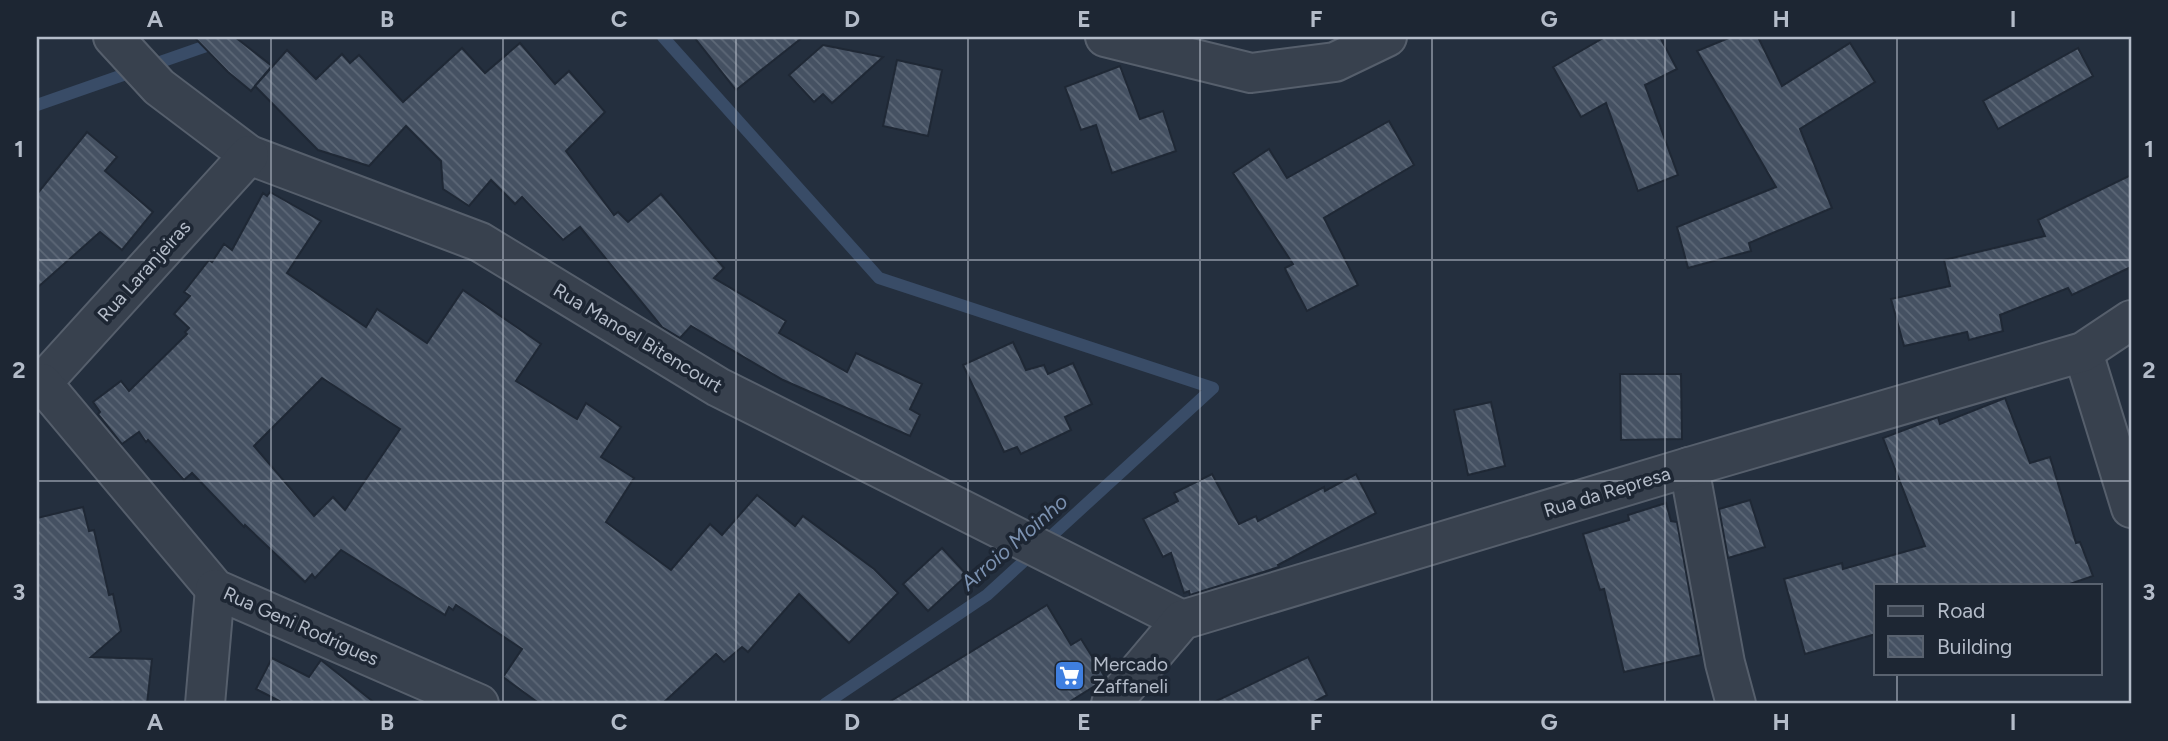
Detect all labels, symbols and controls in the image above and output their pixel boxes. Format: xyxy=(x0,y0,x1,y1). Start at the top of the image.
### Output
text: A xyxy=(147,5,164,33)
text: B xyxy=(380,5,394,33)
text: C xyxy=(611,5,628,33)
text: D xyxy=(844,5,860,33)
text: E xyxy=(1077,5,1091,33)
text: F xyxy=(1310,5,1323,33)
text: G xyxy=(1540,5,1558,33)
text: H xyxy=(1772,5,1790,33)
text: I xyxy=(2010,5,2016,33)
text: 1 xyxy=(14,135,24,163)
text: 1 xyxy=(2144,135,2154,163)
street label: Rua Laranjeiras xyxy=(93,216,195,326)
street label: Rua Manoel Bitencourt xyxy=(549,278,727,398)
text: 2 xyxy=(12,356,26,384)
text: 2 xyxy=(2142,356,2156,384)
street label: Rua da Represa xyxy=(1541,462,1673,522)
water label: Arroio Moinho xyxy=(955,489,1073,596)
text: 3 xyxy=(13,578,25,606)
text: 3 xyxy=(2143,578,2155,606)
street label: Rua Geni Rodrigues xyxy=(220,581,382,671)
legend xyxy=(1874,584,2102,674)
text: Road xyxy=(1937,598,1985,623)
text: Building xyxy=(1937,634,2012,659)
place label: Mercado Zaffaneli xyxy=(1093,653,1168,698)
supermarket icon: Mercado Zaffaneli xyxy=(1053,658,1087,692)
text: A xyxy=(147,708,164,736)
text: B xyxy=(380,708,394,736)
text: C xyxy=(611,708,628,736)
text: D xyxy=(844,708,860,736)
text: E xyxy=(1077,708,1091,736)
text: F xyxy=(1310,708,1323,736)
text: G xyxy=(1540,708,1558,736)
text: H xyxy=(1772,708,1790,736)
text: I xyxy=(2010,708,2016,736)

